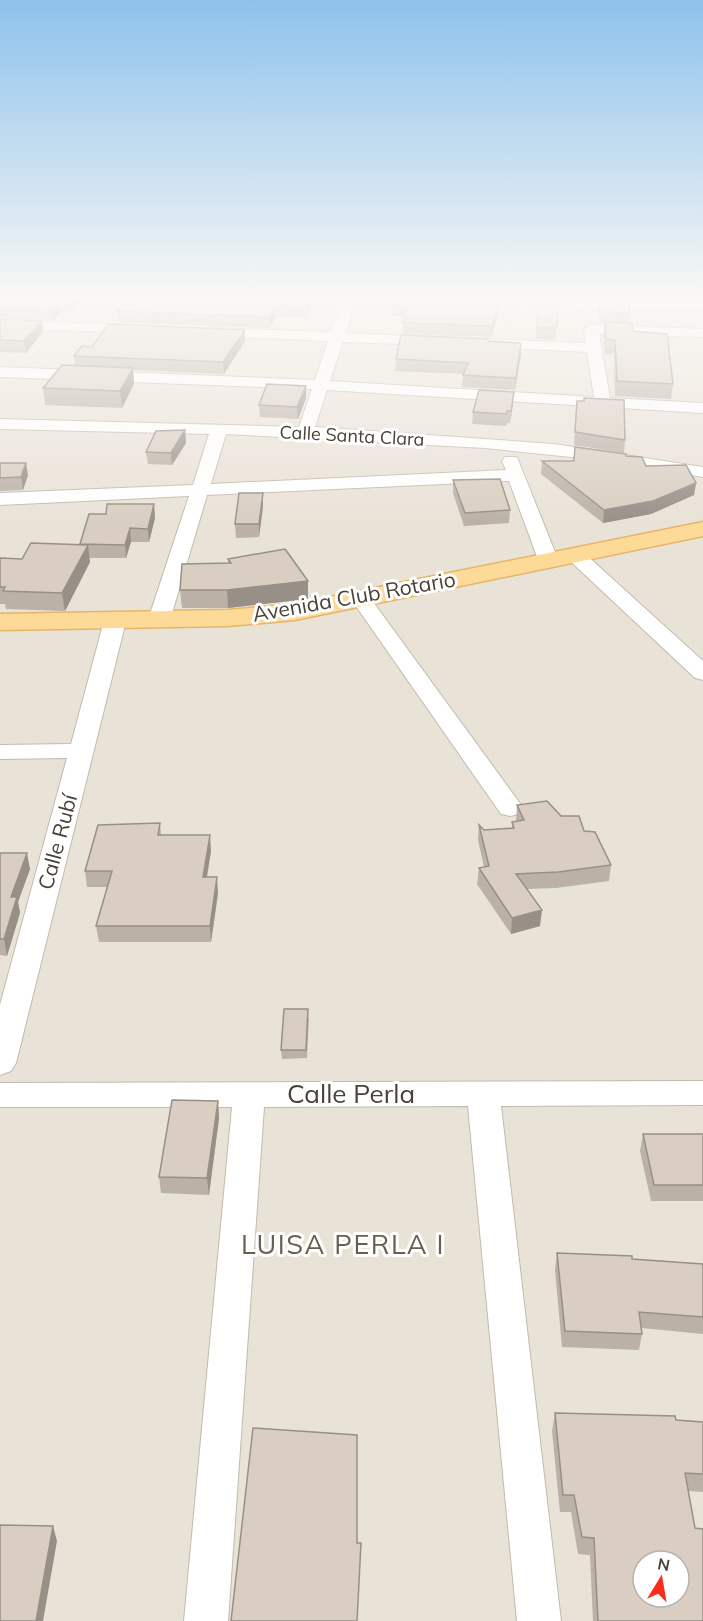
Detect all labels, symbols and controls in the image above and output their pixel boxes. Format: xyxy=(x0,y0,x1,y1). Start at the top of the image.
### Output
street label: Calle Santa Clara xyxy=(279,420,425,451)
street label: Avenida Club Rotario xyxy=(250,565,457,627)
street label: Calle Rubí xyxy=(32,790,83,892)
street label: Calle Perla xyxy=(287,1077,415,1110)
district label: LUISA PERLA I xyxy=(241,1227,445,1261)
north arrow xyxy=(631,1549,691,1609)
text: N xyxy=(656,1553,672,1575)

